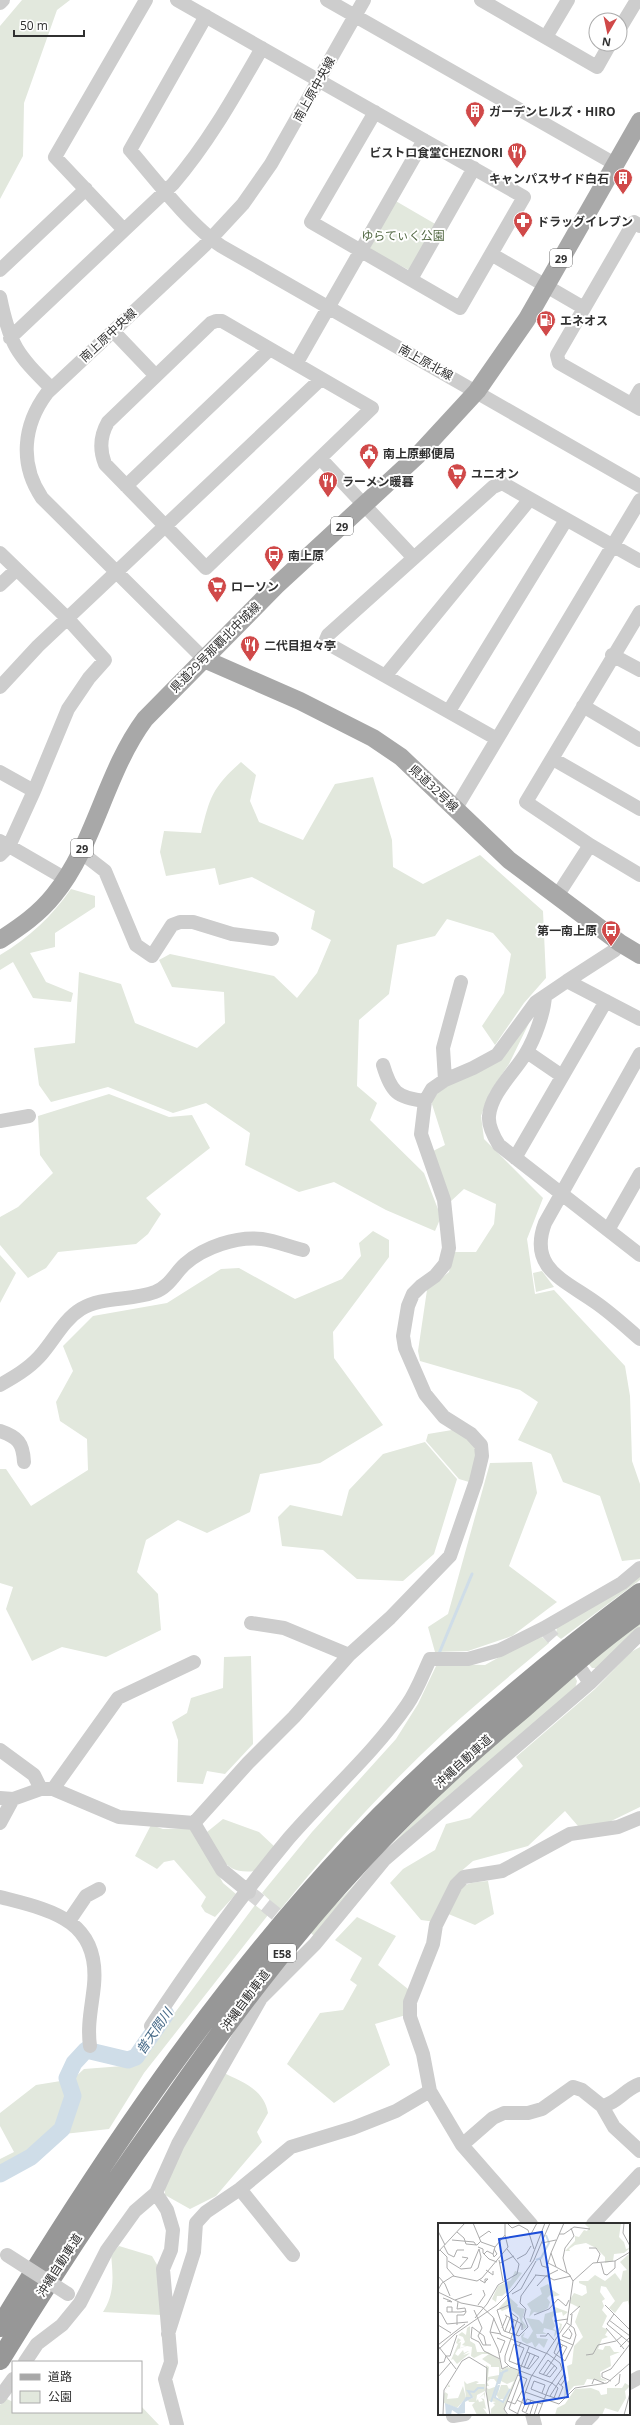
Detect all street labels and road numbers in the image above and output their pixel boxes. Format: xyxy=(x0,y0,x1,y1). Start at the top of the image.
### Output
street label: 南上原中央線 xyxy=(289,53,339,125)
road number: 29 xyxy=(550,249,572,267)
street label: 南上原中央線 xyxy=(76,304,140,366)
street label: 南上原北線 xyxy=(396,340,456,384)
road number: 29 xyxy=(331,517,353,535)
street label: 県道29号那覇北中城線 xyxy=(166,598,264,696)
street label: 県道32号線 xyxy=(406,761,462,815)
road number: 29 xyxy=(71,839,93,857)
street label: 沖縄自動車道 xyxy=(431,1731,495,1791)
road number: E58 xyxy=(268,1944,296,1962)
street label: 沖縄自動車道 xyxy=(217,1966,273,2034)
street label: 沖縄自動車道 xyxy=(32,2230,86,2300)

